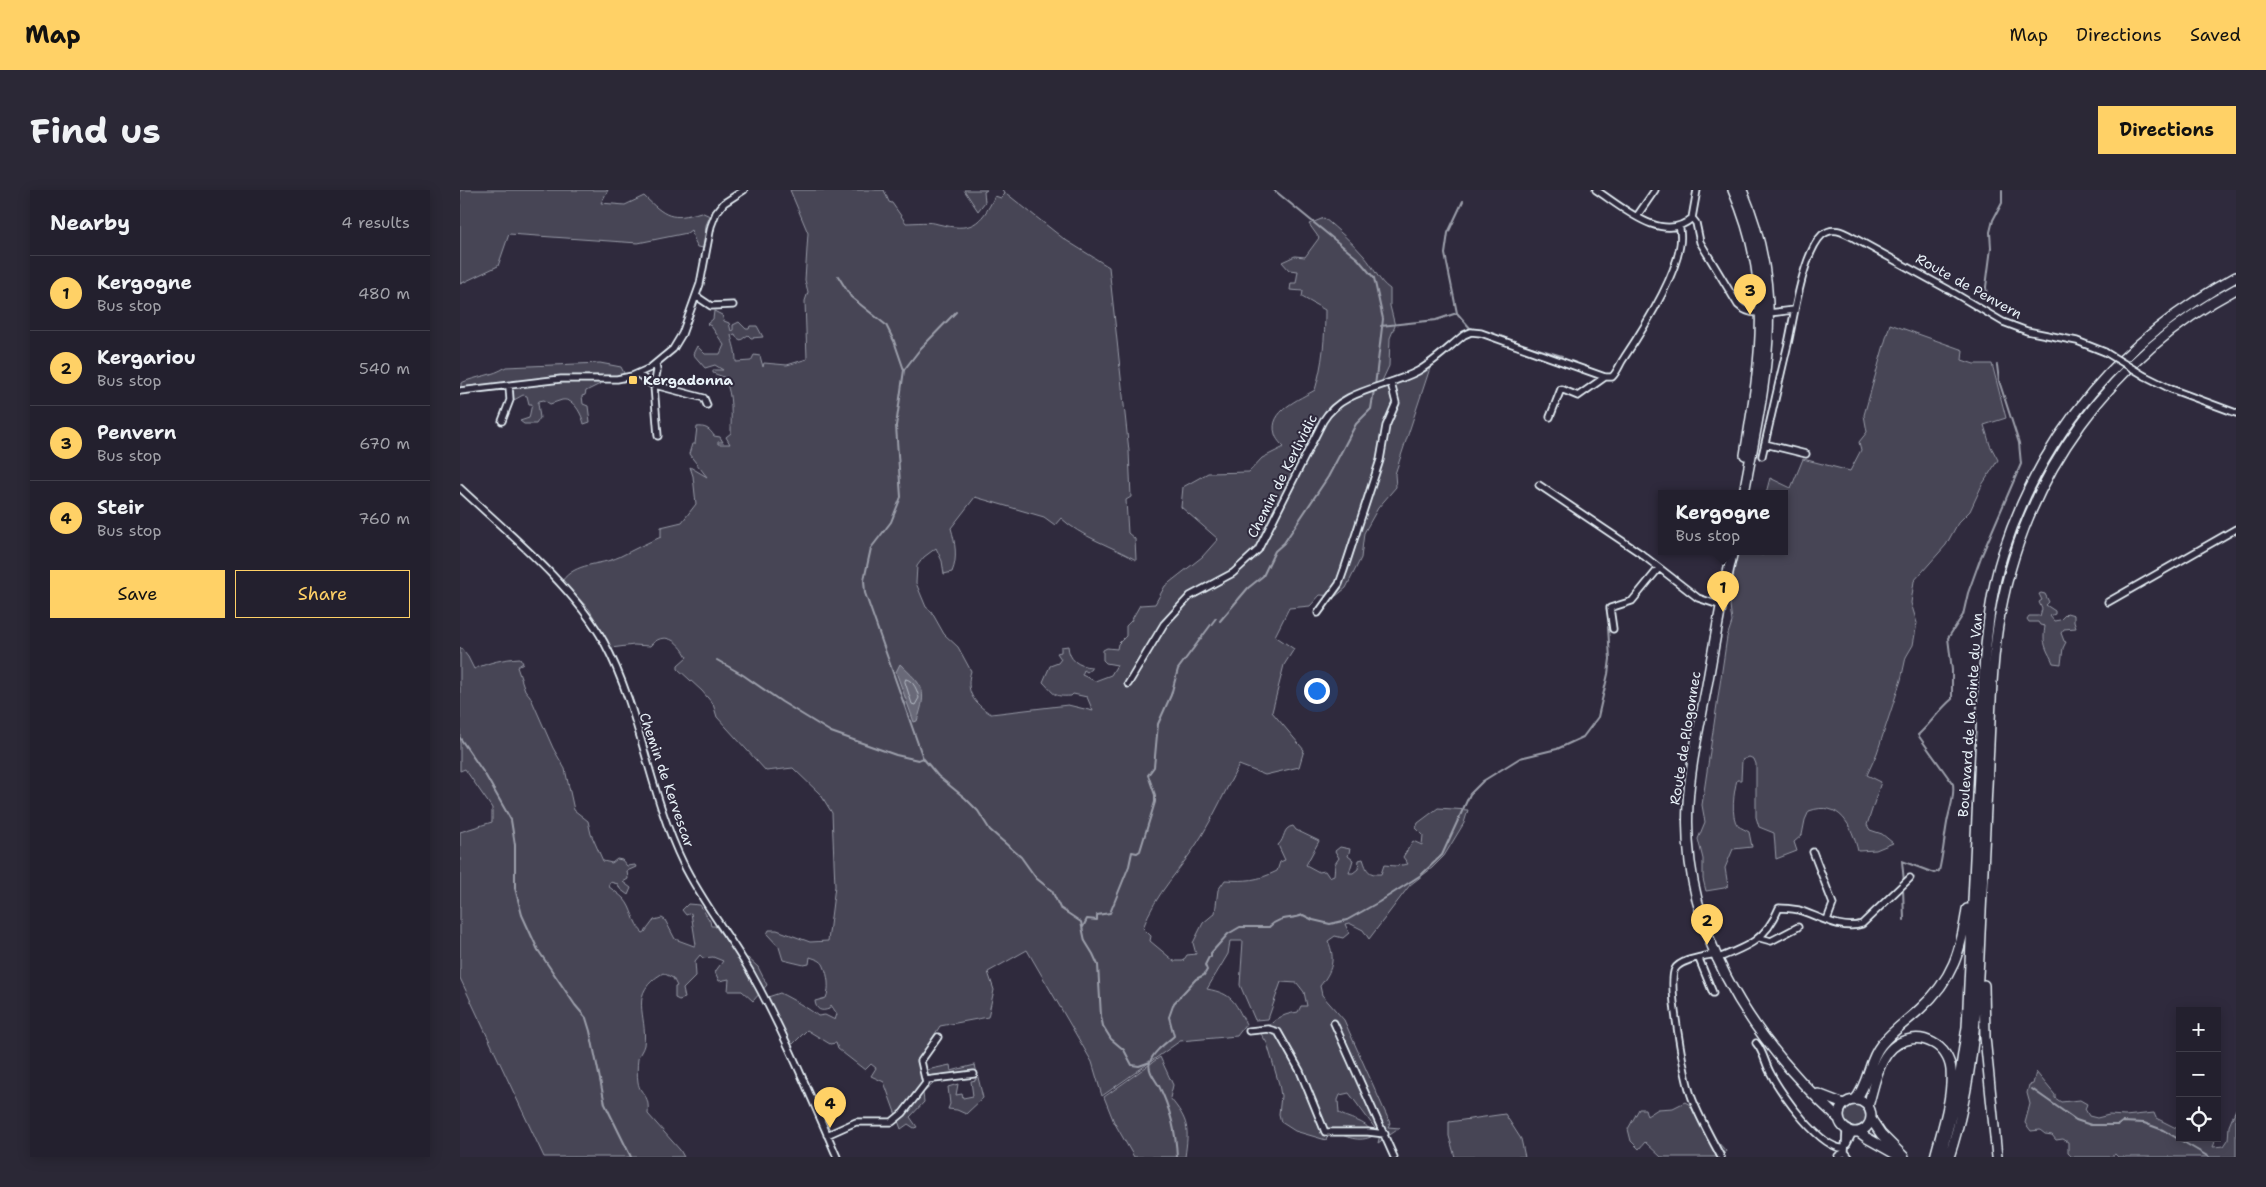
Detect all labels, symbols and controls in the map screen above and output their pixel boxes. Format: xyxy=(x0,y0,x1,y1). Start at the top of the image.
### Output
text: Map xyxy=(25,19,81,51)
text: Map xyxy=(2010,23,2048,47)
text: Directions xyxy=(2076,23,2162,47)
text: Saved xyxy=(2190,23,2241,47)
button: Directions xyxy=(2098,106,2236,154)
text: Find us xyxy=(30,107,161,154)
text: Nearby xyxy=(50,209,130,237)
text: 4 results xyxy=(341,212,410,233)
street label: Route de Penvern xyxy=(1913,249,2026,323)
text: Kergogne xyxy=(97,270,192,295)
pin: 3 xyxy=(1734,274,1766,315)
text: 1 xyxy=(62,283,70,304)
text: 480 m xyxy=(358,283,410,304)
text: Bus stop xyxy=(97,295,162,316)
text: Kergariou xyxy=(97,345,196,370)
text: 2 xyxy=(60,358,72,379)
text: 540 m xyxy=(359,358,410,379)
text: Bus stop xyxy=(97,370,162,391)
place label: Kergadonna xyxy=(643,371,734,389)
marker: Kergadonna xyxy=(627,374,639,386)
street label: Chemin de Kerlividic xyxy=(1243,411,1321,541)
text: Penvern xyxy=(97,420,176,445)
text: 3 xyxy=(60,433,72,454)
text: 670 m xyxy=(359,433,410,454)
text: Bus stop xyxy=(97,445,162,466)
popup xyxy=(1658,490,1788,555)
text: Steir xyxy=(97,495,144,520)
text: Kergogne xyxy=(1676,500,1770,525)
text: 4 xyxy=(60,508,72,529)
text: 760 m xyxy=(358,508,410,529)
text: Bus stop xyxy=(97,520,162,541)
text: Bus stop xyxy=(1676,525,1740,546)
button: Save xyxy=(50,570,225,618)
button: Share xyxy=(235,570,410,618)
pin: 1 xyxy=(1707,571,1739,612)
street label: Boulevard de la Pointe du Van xyxy=(1954,612,1986,818)
street label: Route de Plogonnec xyxy=(1666,670,1704,806)
your location xyxy=(1304,678,1330,704)
street label: Chemin de Kervescar xyxy=(635,710,699,850)
pin: 2 xyxy=(1691,904,1723,945)
map controls xyxy=(2176,1007,2221,1142)
button: + xyxy=(2176,1007,2221,1052)
button: − xyxy=(2176,1052,2221,1097)
pin: 4 xyxy=(814,1087,846,1128)
button: locate xyxy=(2176,1097,2221,1142)

